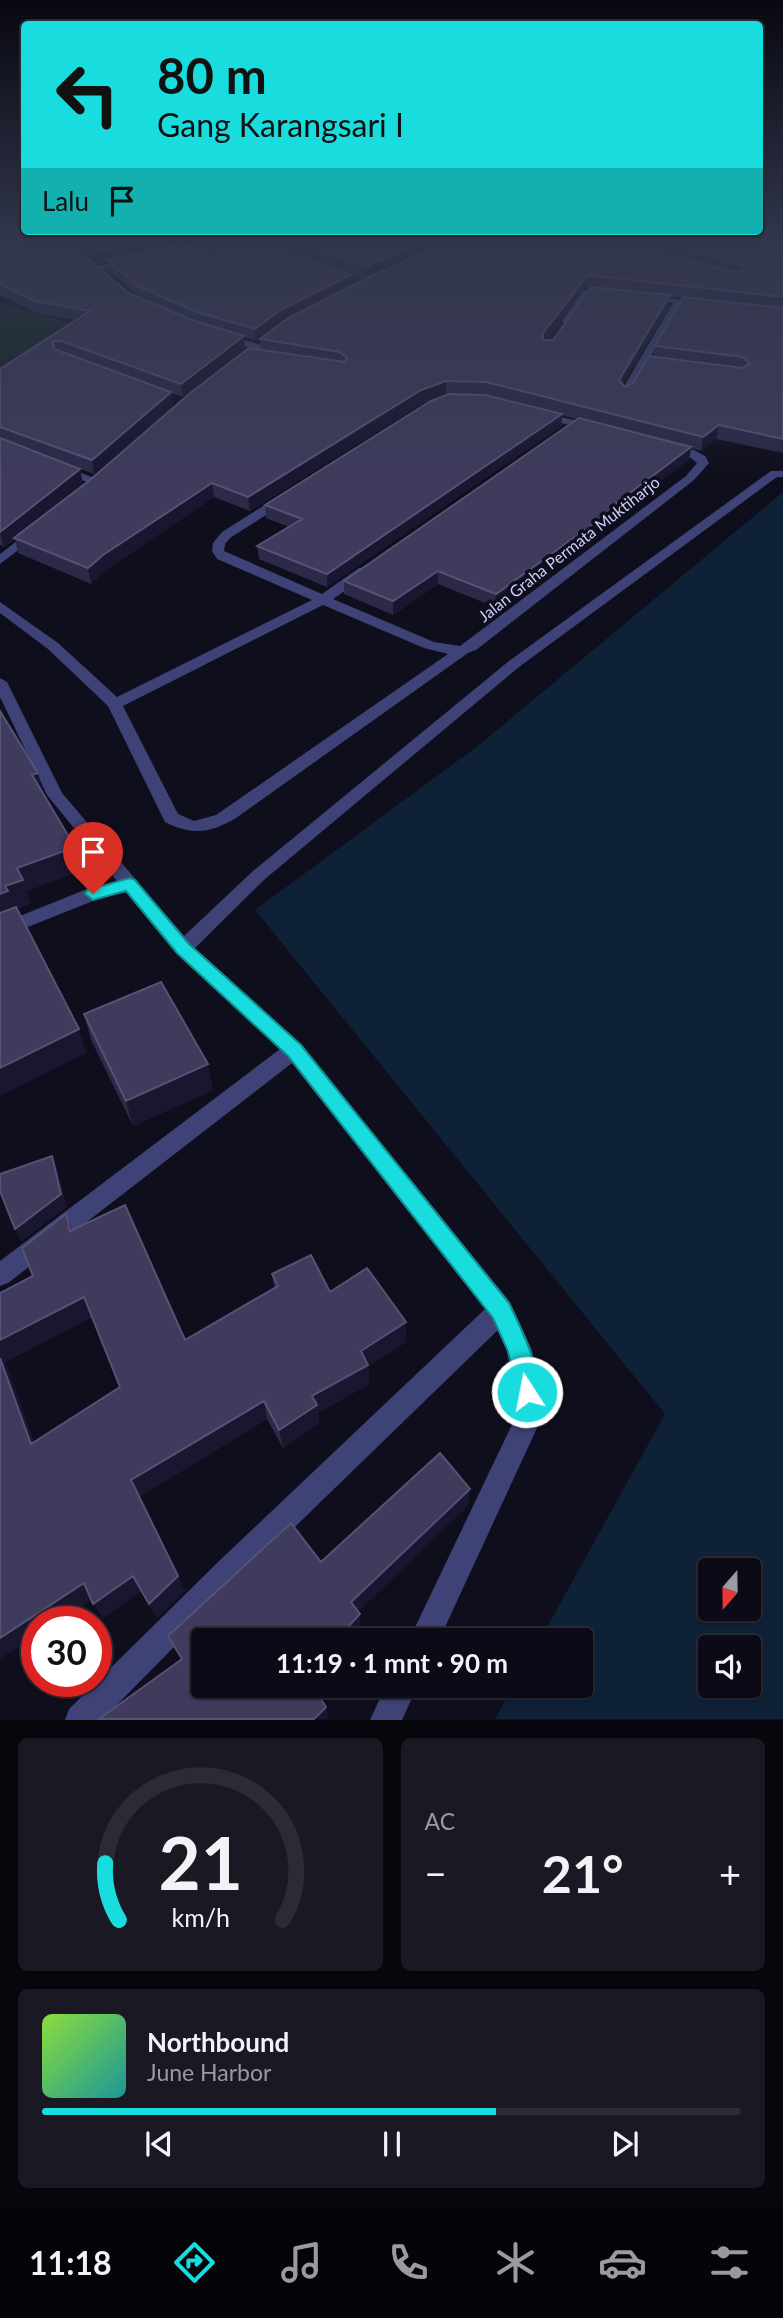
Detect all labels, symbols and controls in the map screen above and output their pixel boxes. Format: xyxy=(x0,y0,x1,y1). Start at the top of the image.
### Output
text: 80 m xyxy=(157,46,267,104)
icon: left xyxy=(42,49,133,140)
text: Gang Karangsari I xyxy=(157,105,404,144)
icon: arrive xyxy=(103,182,141,220)
text: Lalu xyxy=(42,185,89,217)
street label: Jalan Graha Permata Muktiharjo xyxy=(474,472,663,625)
pin xyxy=(63,822,123,894)
icon: arrive xyxy=(74,833,112,871)
position arrow xyxy=(490,1355,564,1429)
north arrow xyxy=(698,1558,761,1620)
map controls xyxy=(698,1558,761,1698)
speed limit sign: 30 xyxy=(21,1606,112,1697)
button: sound xyxy=(698,1635,761,1698)
text: 11:19 · 1 mnt · 90 m xyxy=(276,1647,508,1679)
text: AC xyxy=(425,1807,455,1835)
text: 21 xyxy=(158,1819,242,1907)
text: 21° xyxy=(542,1842,624,1904)
text: − xyxy=(425,1850,447,1896)
text: + xyxy=(719,1850,741,1896)
text: km/h xyxy=(171,1902,230,1932)
text: Northbound xyxy=(147,2026,289,2058)
text: June Harbor xyxy=(147,2058,271,2086)
icon: previous xyxy=(140,2125,178,2163)
icon: pause xyxy=(373,2125,411,2163)
icon: next xyxy=(606,2125,644,2163)
icon: directions xyxy=(170,2238,219,2287)
icon: music xyxy=(277,2238,326,2287)
icon: phone xyxy=(384,2238,433,2287)
icon: climate xyxy=(491,2238,540,2287)
icon: car xyxy=(598,2238,647,2287)
icon: filters xyxy=(705,2238,754,2287)
text: 11:18 xyxy=(29,2243,112,2282)

